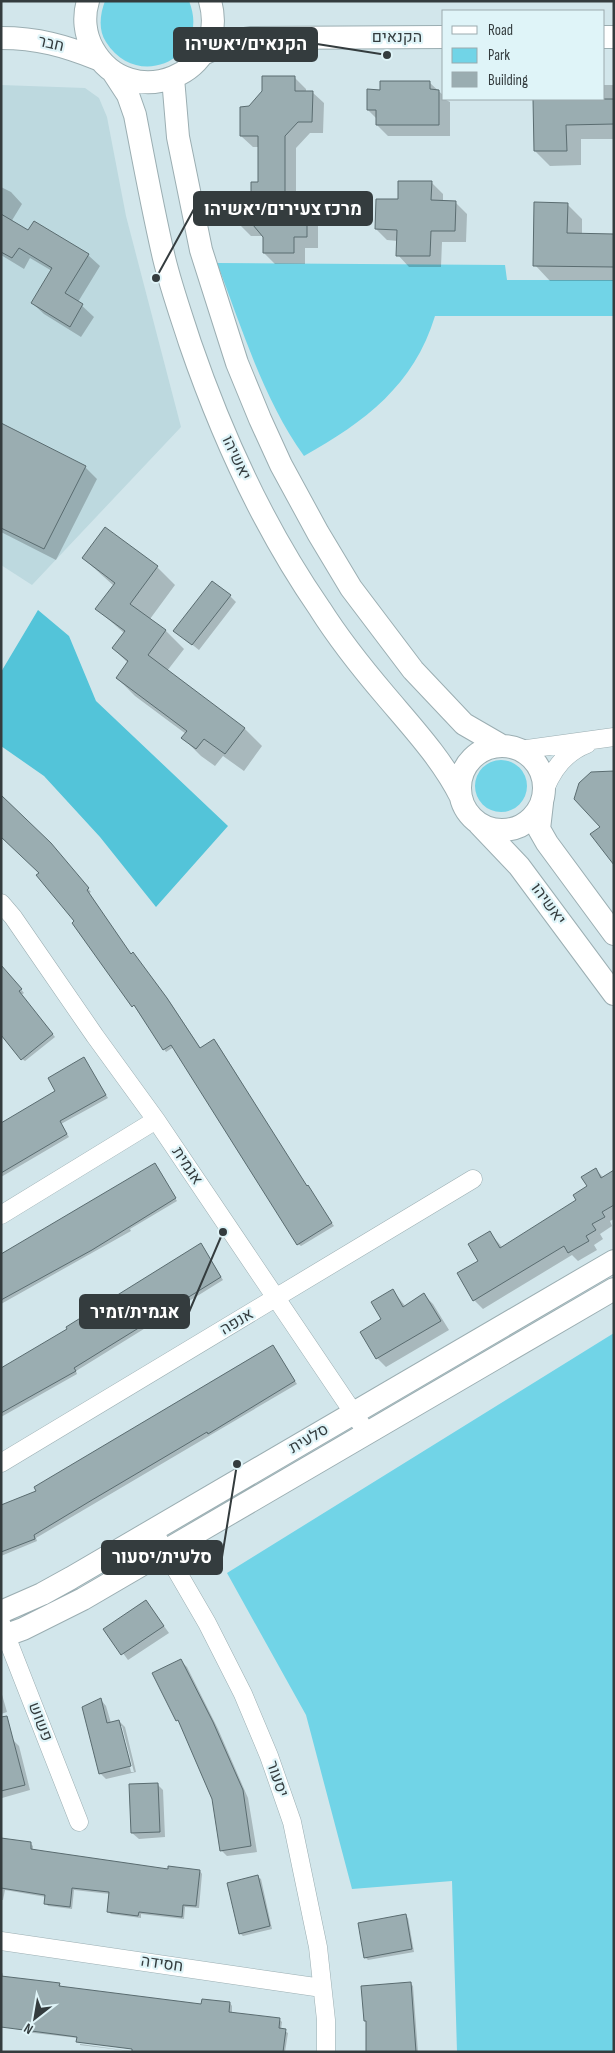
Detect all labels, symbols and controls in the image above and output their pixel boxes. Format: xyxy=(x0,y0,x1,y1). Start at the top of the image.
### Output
legend xyxy=(442,10,605,100)
text: Road xyxy=(488,21,513,40)
callout: הקנאים/יאשיהו xyxy=(174,28,317,61)
street label: הקנאים xyxy=(372,28,422,47)
street label: חבר xyxy=(36,32,66,56)
text: הקנאים/יאשיהו xyxy=(185,34,307,55)
text: Park xyxy=(488,46,510,65)
text: Building xyxy=(488,71,528,90)
callout: מרכז צעירים/יאשיהו xyxy=(194,192,372,225)
text: מרכז צעירים/יאשיהו xyxy=(204,199,362,220)
street label: יאשיהו xyxy=(218,433,254,483)
street label: יאשיהו xyxy=(527,880,569,928)
street label: אגמית xyxy=(168,1144,206,1188)
callout: אגמית/זמיר xyxy=(80,1295,189,1328)
text: אגמית/זמיר xyxy=(90,1302,180,1323)
street label: אנפה xyxy=(217,1305,257,1339)
street label: סלעית xyxy=(286,1420,332,1458)
callout: סלעית/יסעור xyxy=(102,1541,222,1574)
text: סלעית/יסעור xyxy=(112,1547,212,1568)
street label: פשוש xyxy=(24,1700,56,1744)
street label: יסעור xyxy=(262,1758,292,1800)
street label: חסידה xyxy=(140,1952,184,1976)
north arrow xyxy=(10,1993,60,2043)
text: N xyxy=(21,2020,36,2038)

